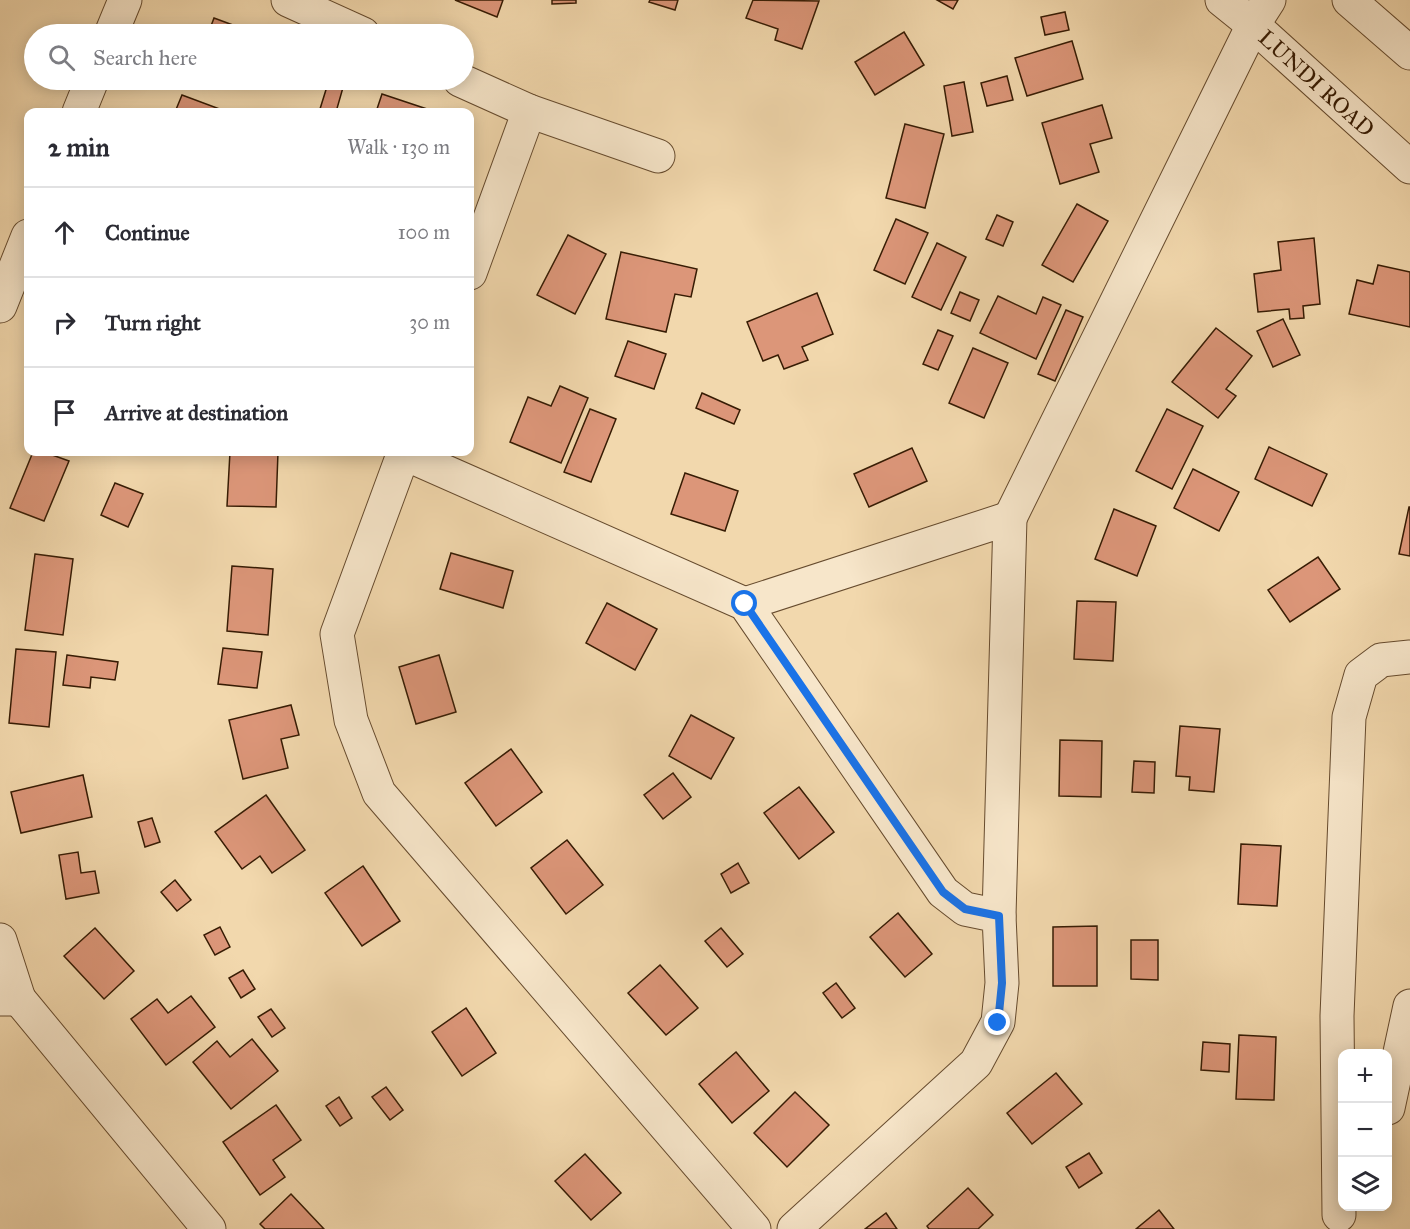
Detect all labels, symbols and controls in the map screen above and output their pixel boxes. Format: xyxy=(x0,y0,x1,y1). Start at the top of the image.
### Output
search box xyxy=(24,24,474,90)
street label: LUNDI ROAD xyxy=(1253,24,1380,142)
icon: search xyxy=(45,41,78,74)
text: Search here xyxy=(93,44,197,71)
text: 2 min xyxy=(48,131,109,163)
text: Walk · 130 m xyxy=(347,135,450,159)
icon: ahead xyxy=(48,216,81,249)
text: Continue xyxy=(105,219,190,246)
text: 100 m xyxy=(398,220,450,244)
icon: right xyxy=(48,306,81,339)
text: Turn right xyxy=(105,309,201,336)
text: 30 m xyxy=(409,310,450,334)
icon: arrive xyxy=(48,396,81,429)
text: Arrive at destination xyxy=(105,399,288,426)
route start xyxy=(731,590,757,616)
route end xyxy=(984,1009,1010,1035)
map controls xyxy=(1338,1049,1392,1211)
button: + xyxy=(1338,1049,1392,1103)
button: − xyxy=(1338,1103,1392,1157)
button: layers xyxy=(1338,1157,1392,1211)

